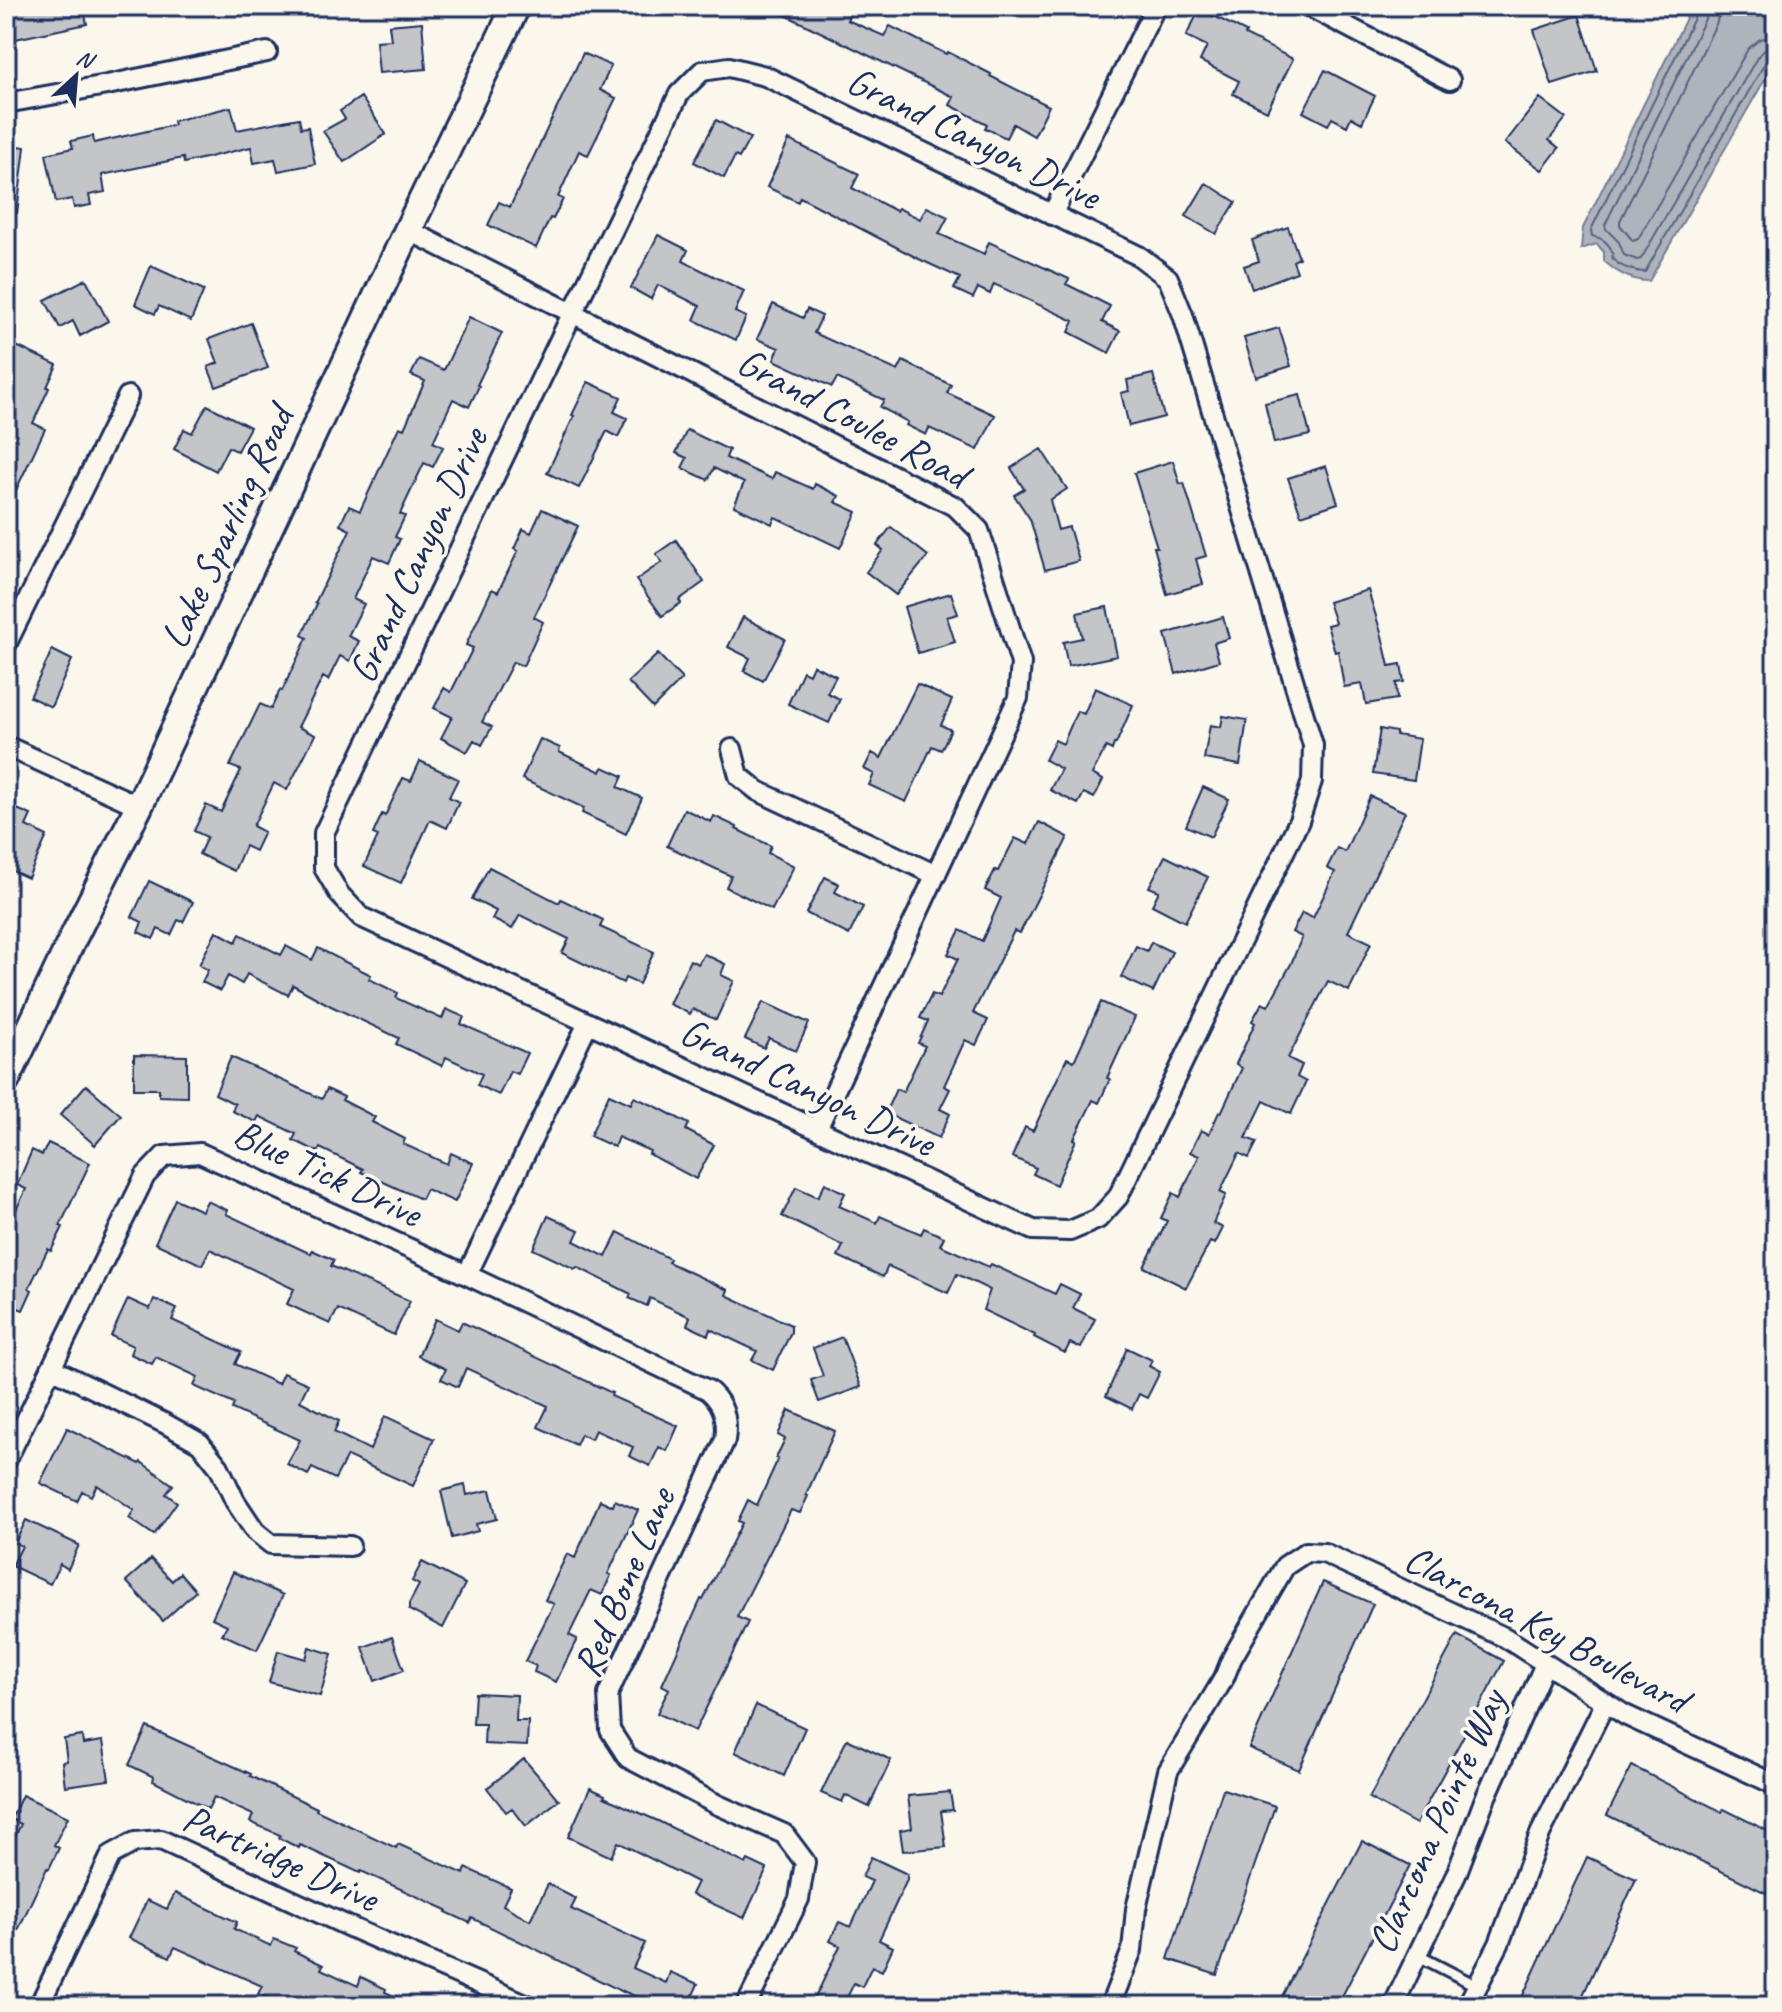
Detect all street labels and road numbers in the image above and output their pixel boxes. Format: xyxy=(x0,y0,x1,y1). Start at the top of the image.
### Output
street label: Grand Canyon Drive xyxy=(839,55,1111,222)
street label: Grand Coulee Road xyxy=(729,336,982,502)
street label: Lake Sparling Road xyxy=(149,393,307,656)
street label: Grand Canyon Drive xyxy=(337,417,500,691)
street label: Grand Canyon Drive xyxy=(672,1006,946,1169)
street label: Blue Tick Drive xyxy=(226,1108,432,1239)
street label: Red Bone Lane xyxy=(562,1478,687,1684)
street label: Clarcona Key Boulevard xyxy=(1396,1533,1702,1727)
street label: Clarcona Pointe Way xyxy=(1357,1679,1519,1961)
street label: Partridge Drive xyxy=(175,1793,389,1924)

